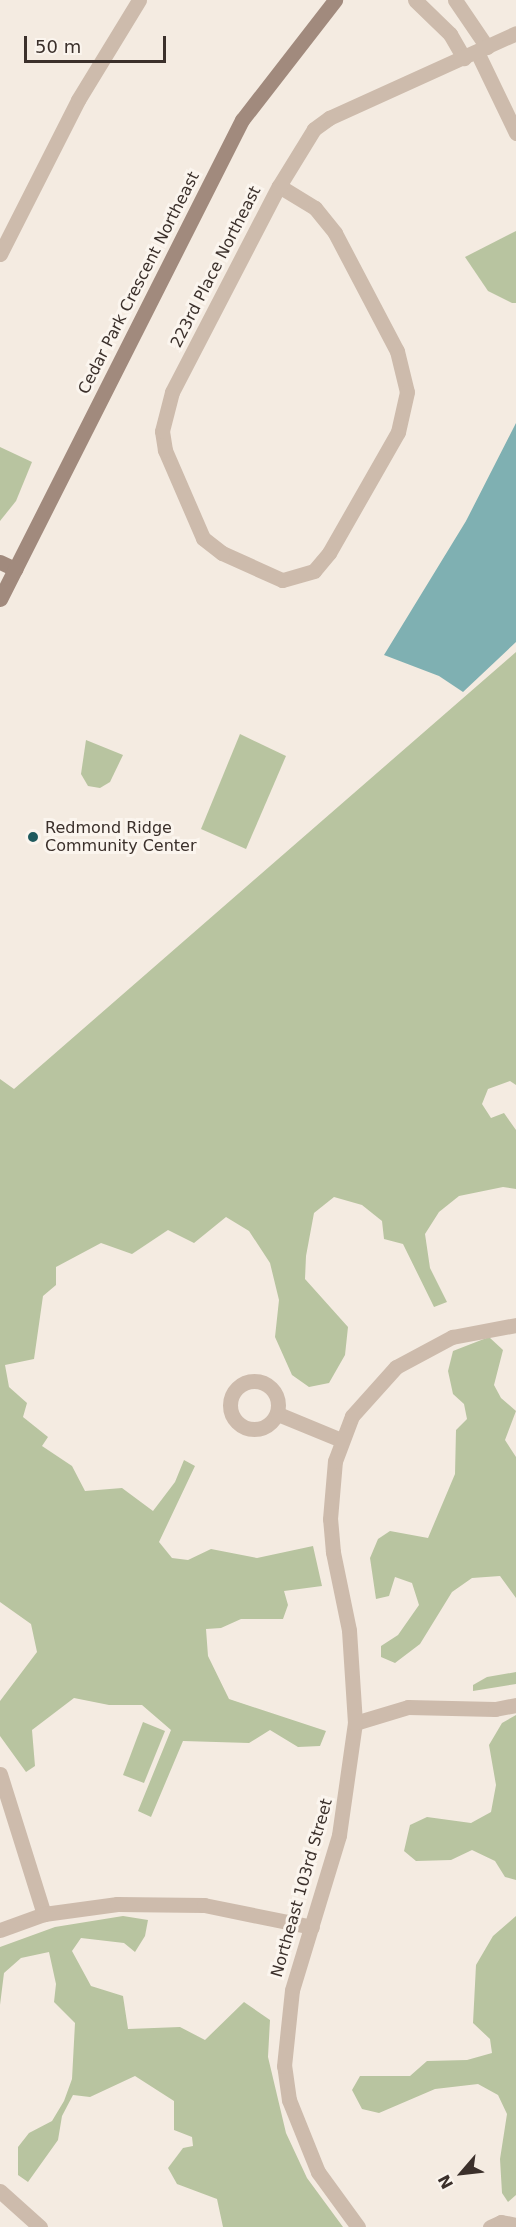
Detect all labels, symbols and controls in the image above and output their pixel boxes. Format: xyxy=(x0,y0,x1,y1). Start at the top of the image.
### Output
scale bar xyxy=(27,24,170,62)
text: 50 m xyxy=(35,36,81,57)
street label: Cedar Park Crescent Northeast xyxy=(74,169,204,397)
street label: 223rd Place Northeast xyxy=(167,183,265,351)
place label: Redmond Ridge Community Center xyxy=(45,818,197,856)
marker: Redmond Ridge Community Center xyxy=(26,830,40,844)
street label: Northeast 103rd Street xyxy=(267,1797,337,1979)
north arrow xyxy=(432,2143,492,2203)
text: N xyxy=(434,2171,457,2192)

